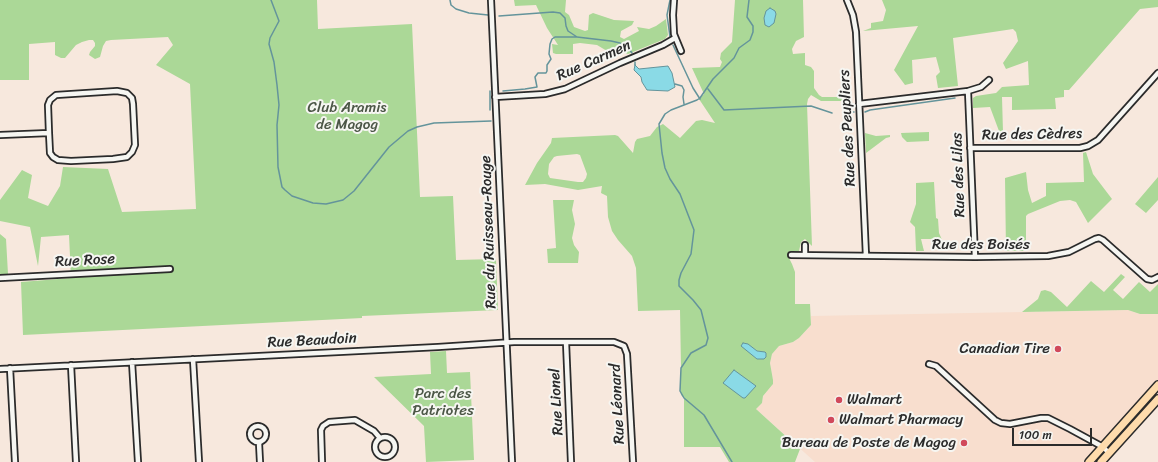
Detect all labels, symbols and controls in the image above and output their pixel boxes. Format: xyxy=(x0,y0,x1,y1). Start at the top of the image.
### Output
street label: Rue Carmen xyxy=(554,37,634,85)
street label: Rue des Peupliers xyxy=(836,69,860,187)
park label: Club Aramis de Magog xyxy=(308,99,386,134)
street label: Rue des Cèdres xyxy=(982,125,1082,145)
street label: Rue des Lilas xyxy=(949,132,969,218)
street label: Rue du Ruisseau-Rouge xyxy=(477,155,501,309)
street label: Rue des Boisés xyxy=(932,236,1030,254)
street label: Rue Rose xyxy=(55,250,115,272)
street label: Rue Beaudoin xyxy=(267,330,357,352)
place label: Canadian Tire xyxy=(960,340,1050,358)
marker: Canadian Tire xyxy=(1053,344,1063,354)
street label: Rue Léonard xyxy=(607,363,629,445)
street label: Rue Lionel xyxy=(546,368,568,436)
park label: Parc des Patriotes xyxy=(412,385,474,420)
place label: Walmart xyxy=(847,391,902,409)
marker: Walmart xyxy=(834,395,844,405)
place label: Walmart Pharmacy xyxy=(839,411,963,429)
marker: Walmart Pharmacy xyxy=(826,415,836,425)
scale bar xyxy=(1014,420,1094,446)
text: 100 m xyxy=(1019,424,1052,446)
place label: Bureau de Poste de Magog xyxy=(782,434,956,452)
marker: Bureau de Poste de Magog xyxy=(959,438,969,448)

